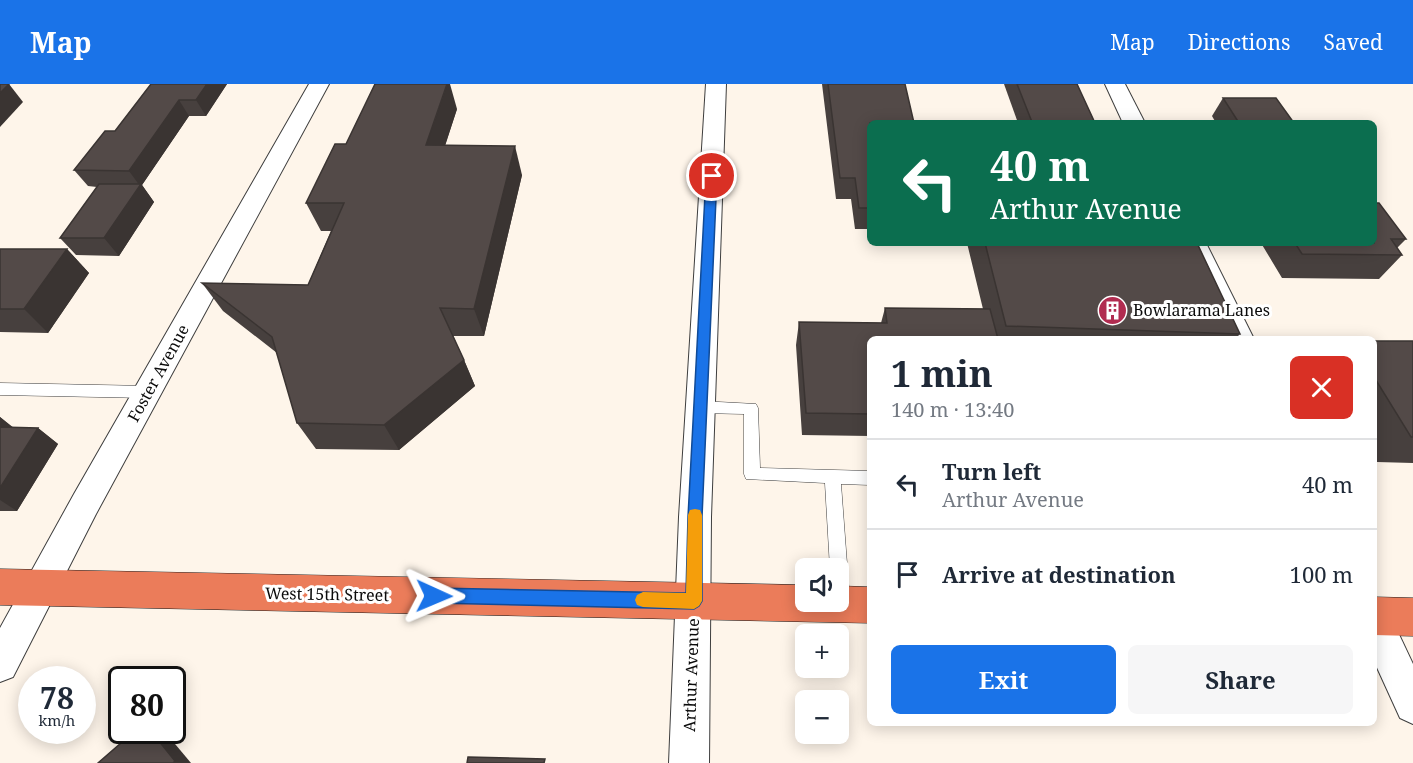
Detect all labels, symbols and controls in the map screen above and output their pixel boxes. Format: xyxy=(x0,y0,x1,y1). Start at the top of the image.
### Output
text: Map xyxy=(30,23,92,61)
text: Map xyxy=(1110,28,1155,56)
text: Directions xyxy=(1188,28,1290,56)
text: Saved xyxy=(1323,28,1383,56)
text: 40 m xyxy=(990,136,1090,193)
icon: left xyxy=(891,144,969,222)
pin xyxy=(686,150,737,201)
icon: arrive xyxy=(695,159,728,192)
text: Arthur Avenue xyxy=(990,190,1182,227)
building icon: Bowlarama Lanes xyxy=(1096,294,1128,326)
place label: Bowlarama Lanes xyxy=(1133,299,1270,321)
street label: Foster Avenue xyxy=(122,320,194,426)
text: 1 min xyxy=(891,349,993,398)
button: close xyxy=(1290,356,1353,419)
text: 140 m · 13:40 xyxy=(891,396,1014,423)
text: Turn left xyxy=(942,456,1041,486)
icon: left xyxy=(891,468,924,501)
text: 40 m xyxy=(1302,469,1353,499)
text: Arthur Avenue xyxy=(942,486,1084,513)
map controls xyxy=(795,558,849,744)
button: sound xyxy=(795,558,849,612)
icon: arrive xyxy=(891,558,924,591)
text: Arrive at destination xyxy=(942,559,1176,589)
text: 100 m xyxy=(1290,559,1353,589)
position arrow xyxy=(402,564,466,628)
street label: West 15th Street xyxy=(265,582,389,606)
street label: Arthur Avenue xyxy=(678,618,704,732)
button: + xyxy=(795,624,849,678)
button: Exit xyxy=(891,645,1116,714)
button: Share xyxy=(1128,645,1353,714)
speed limit sign: 80 xyxy=(108,666,186,744)
text: 78 xyxy=(40,677,74,718)
button: − xyxy=(795,690,849,744)
text: km/h xyxy=(39,710,75,730)

